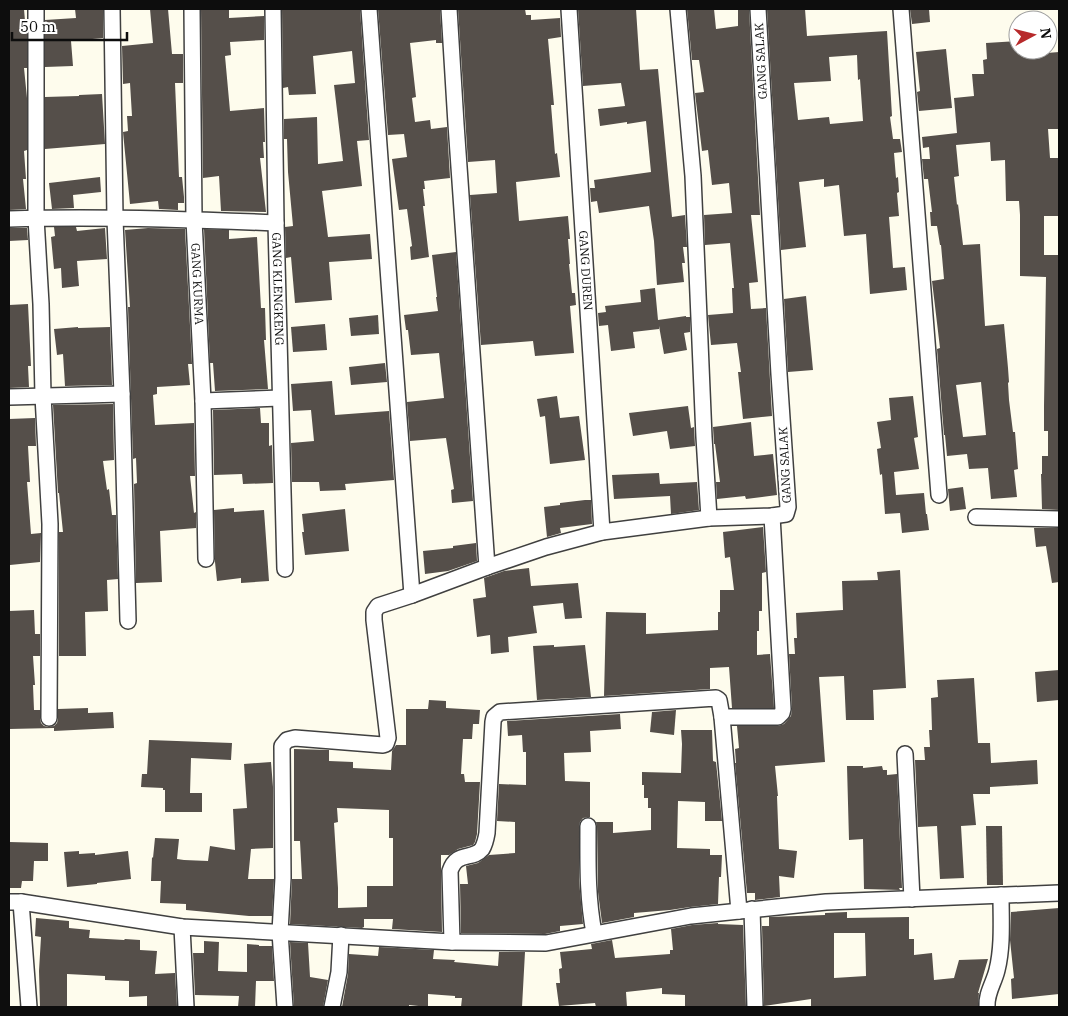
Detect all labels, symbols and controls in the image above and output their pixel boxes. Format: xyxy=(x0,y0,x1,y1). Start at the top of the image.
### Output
scale bar xyxy=(12,10,128,42)
north arrow xyxy=(1008,10,1058,60)
text: 50 m xyxy=(20,17,56,36)
street label: GANG SALAK xyxy=(751,22,770,100)
text: N xyxy=(1036,27,1056,40)
street label: GANG DUREN xyxy=(576,230,596,311)
street label: GANG KLENGKENG xyxy=(269,232,287,346)
street label: GANG KURMA xyxy=(188,243,207,326)
street label: GANG SALAK xyxy=(775,426,794,504)

